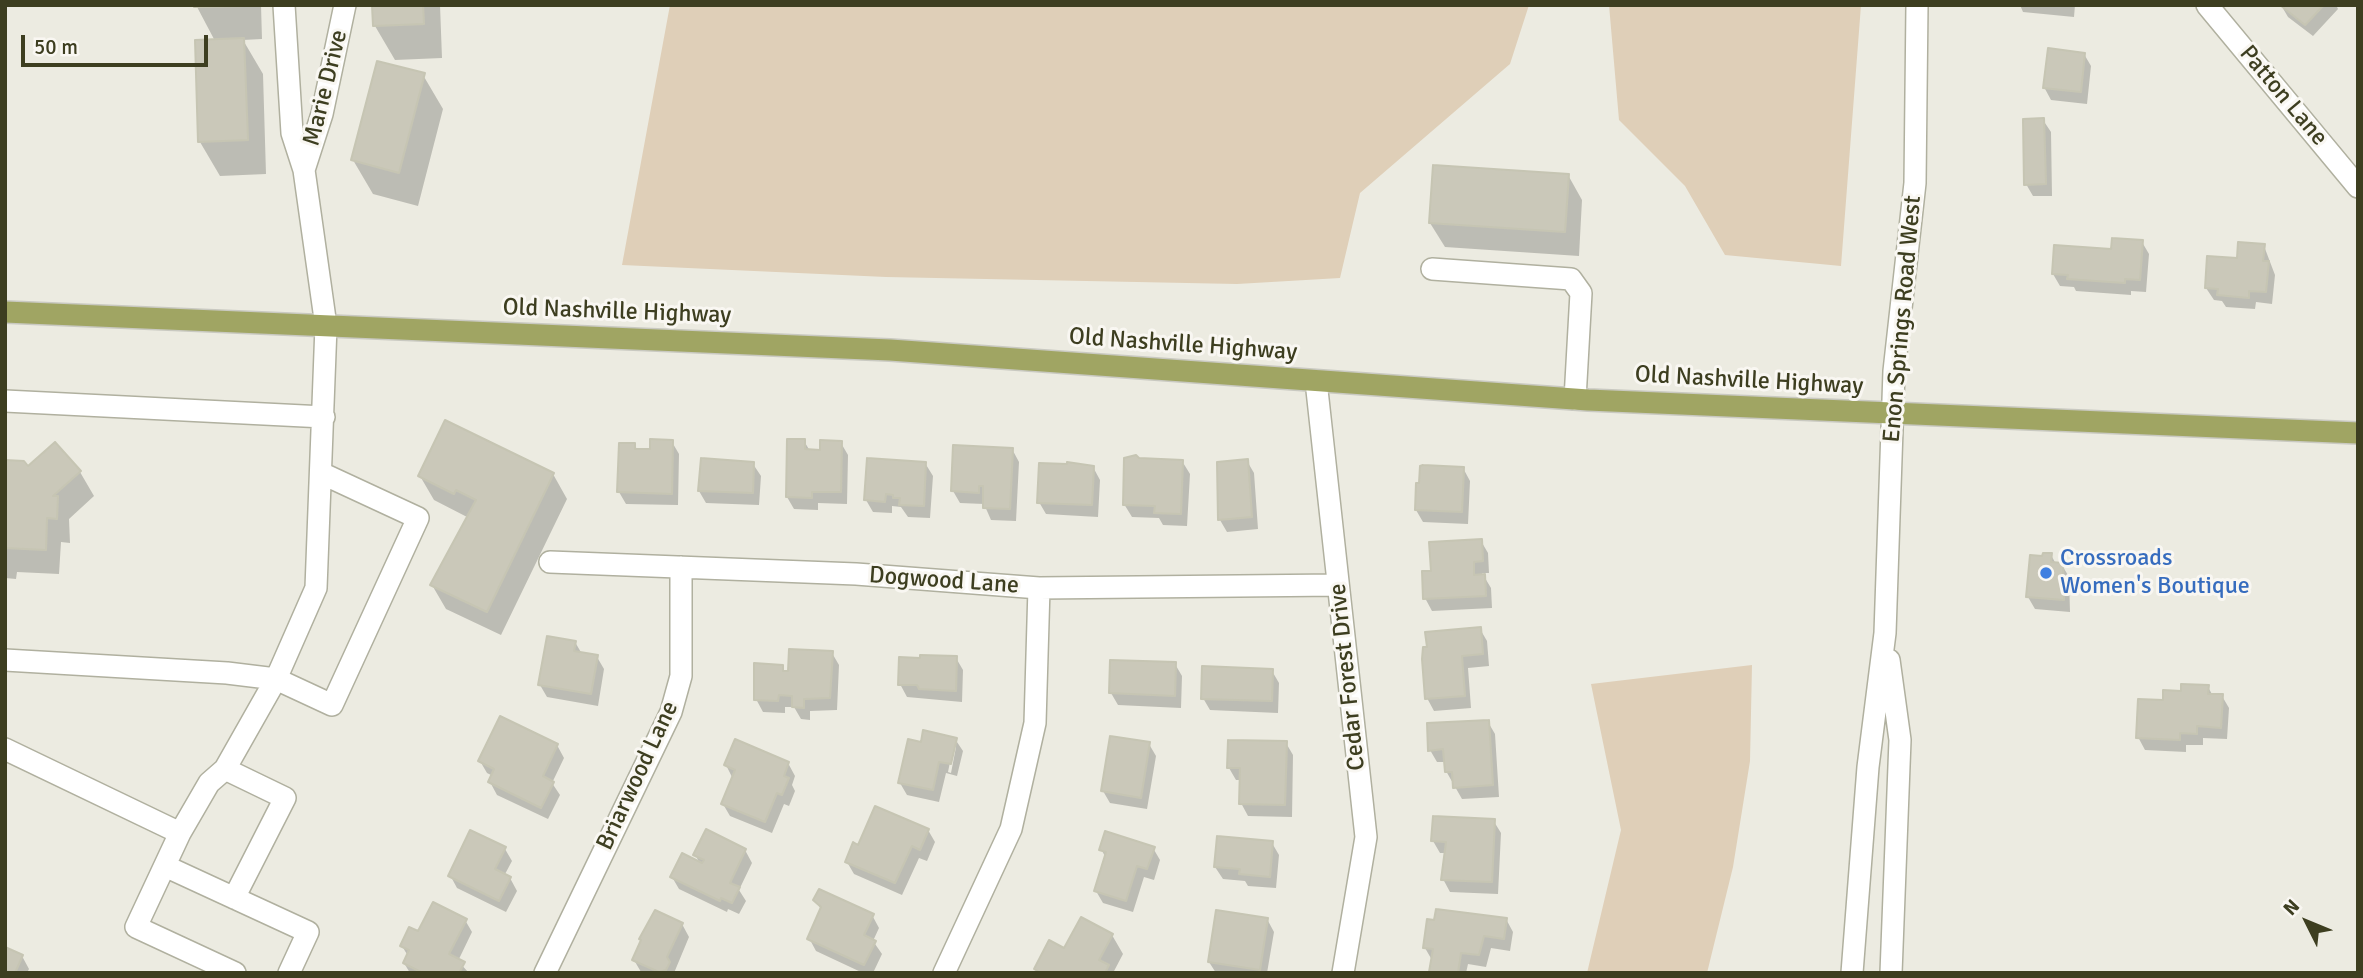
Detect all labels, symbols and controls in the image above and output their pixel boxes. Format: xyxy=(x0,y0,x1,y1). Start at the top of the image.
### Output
scale bar xyxy=(24,21,212,65)
street label: Marie Drive xyxy=(298,27,354,149)
text: 50 m xyxy=(34,34,78,60)
street label: Patton Lane xyxy=(2233,40,2333,152)
street label: Enon Springs Road West xyxy=(1878,194,1928,444)
street label: Old Nashville Highway xyxy=(502,294,732,330)
street label: Old Nashville Highway xyxy=(1068,323,1298,367)
street label: Old Nashville Highway xyxy=(1634,361,1864,401)
place label: Crossroads Women's Boutique xyxy=(2060,545,2250,601)
street label: Dogwood Lane xyxy=(868,561,1020,601)
marker: Crossroads Women's Boutique xyxy=(2038,565,2054,581)
street label: Cedar Forest Drive xyxy=(1324,582,1372,772)
street label: Briarwood Lane xyxy=(591,697,685,855)
north arrow xyxy=(2272,887,2342,957)
text: N xyxy=(2278,895,2305,921)

